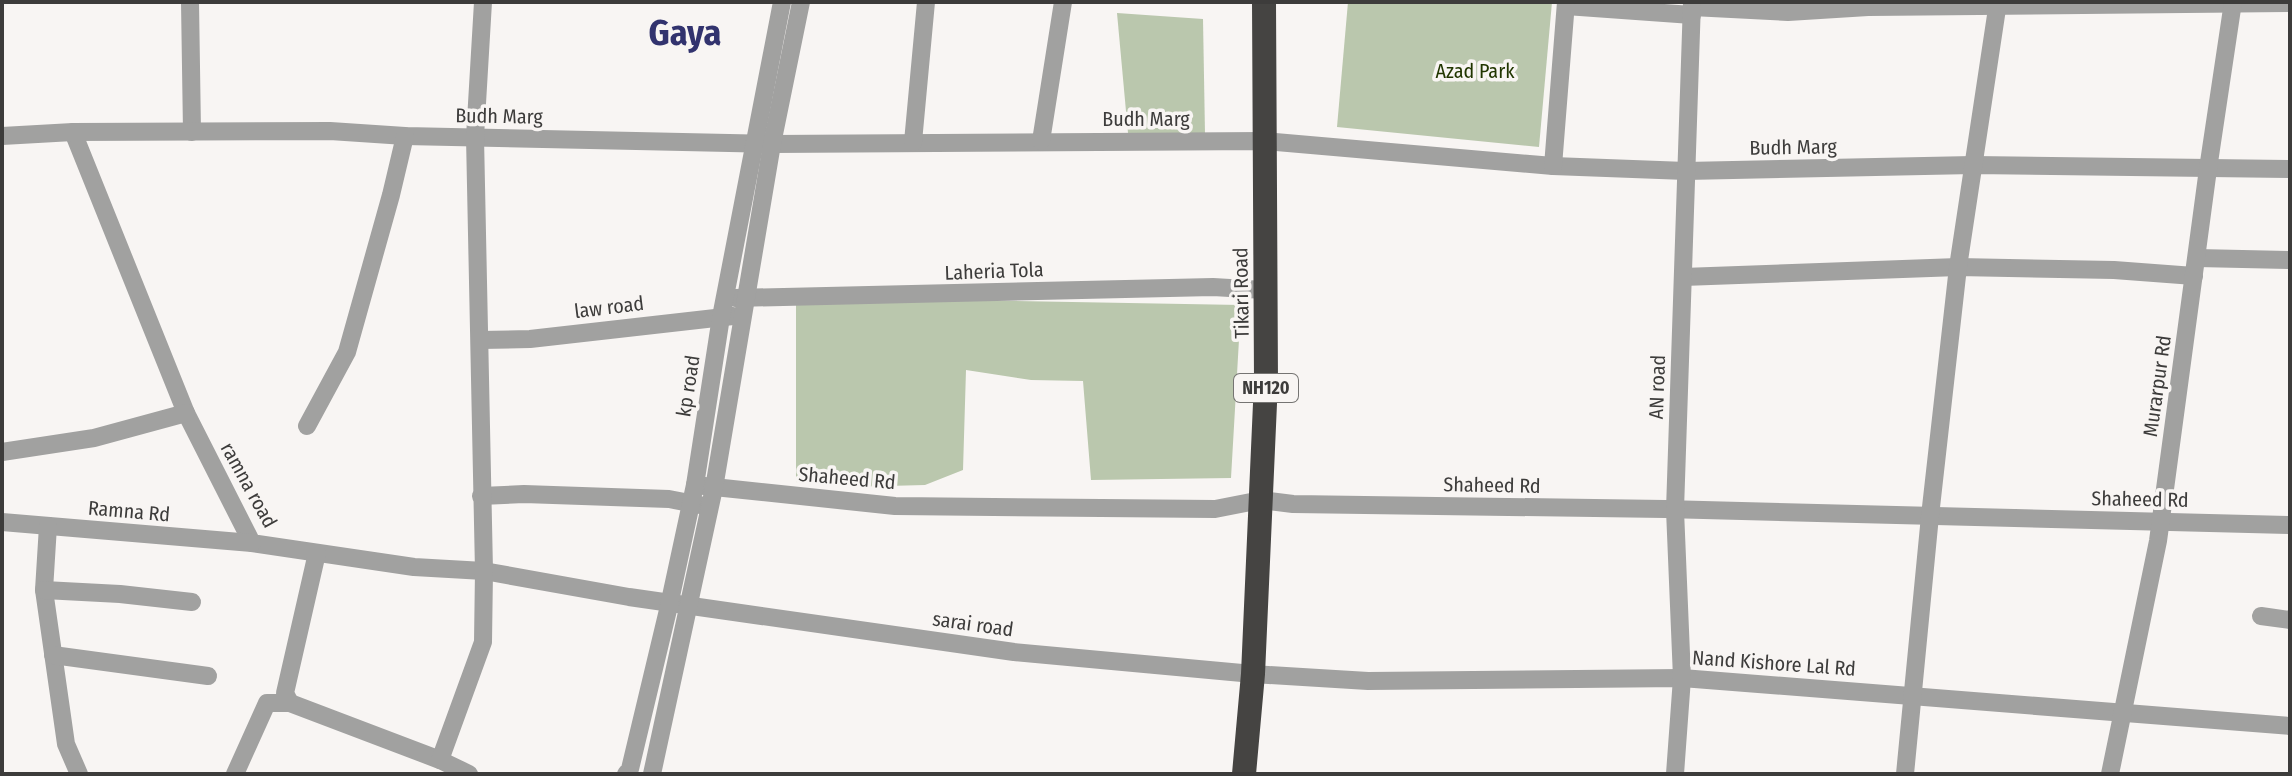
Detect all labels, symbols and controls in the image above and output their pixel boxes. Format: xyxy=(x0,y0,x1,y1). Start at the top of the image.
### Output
district label: Gaya xyxy=(649,11,722,55)
park label: Azad Park xyxy=(1436,59,1515,83)
street label: Budh Marg xyxy=(455,103,544,129)
street label: Budh Marg xyxy=(1102,107,1190,131)
street label: Budh Marg xyxy=(1749,134,1838,160)
street label: Tikari Road xyxy=(1228,247,1254,339)
street label: Laheria Tola xyxy=(944,257,1044,285)
street label: law road xyxy=(573,291,645,323)
street label: Murarpur Rd xyxy=(2138,334,2176,438)
street label: kp road xyxy=(671,354,705,418)
street label: AN road xyxy=(1644,354,1670,420)
road number: NH120 xyxy=(1234,374,1298,402)
street label: ramna road xyxy=(216,438,282,532)
street label: Shaheed Rd xyxy=(797,462,897,494)
street label: Shaheed Rd xyxy=(1443,472,1541,498)
street label: Shaheed Rd xyxy=(2091,486,2189,512)
street label: Ramna Rd xyxy=(87,495,171,527)
street label: sarai road xyxy=(931,606,1015,642)
street label: Nand Kishore Lal Rd xyxy=(1691,645,1857,681)

